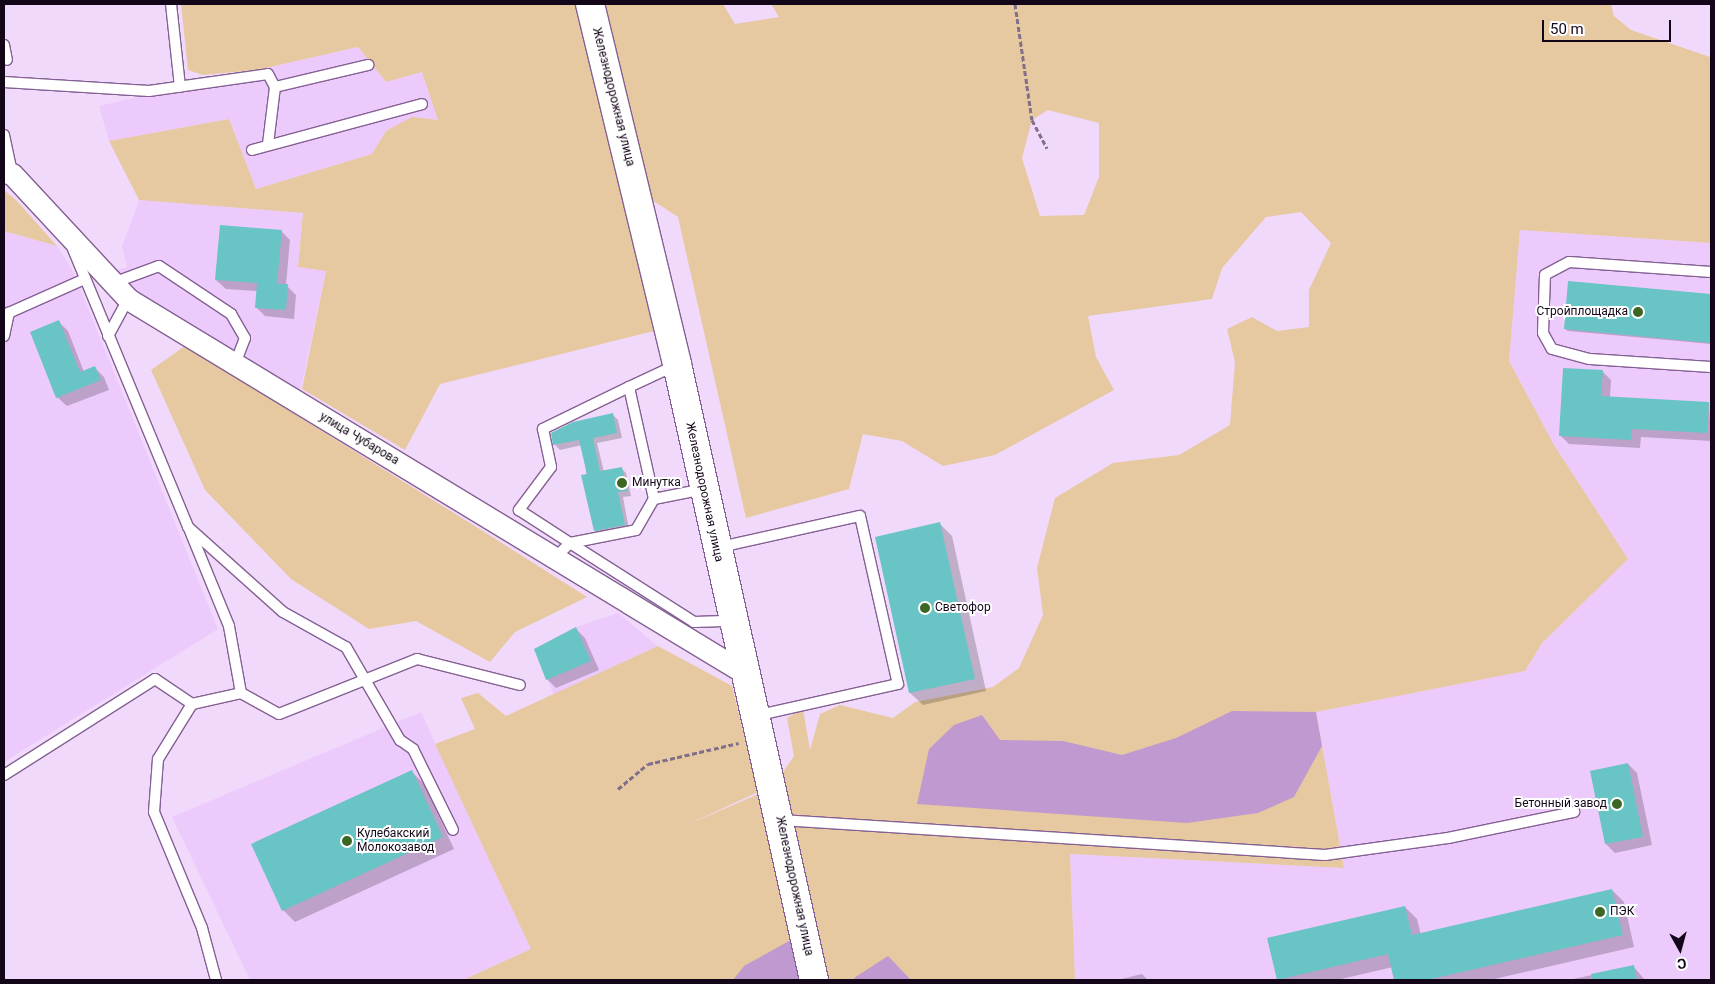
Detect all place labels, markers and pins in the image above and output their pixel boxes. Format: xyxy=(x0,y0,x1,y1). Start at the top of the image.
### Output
place label: Стройплощадка xyxy=(1536,305,1628,319)
marker: Стройплощадка xyxy=(1632,306,1644,318)
place label: Минутка xyxy=(632,476,681,490)
marker: Минутка xyxy=(616,477,628,489)
place label: Светофор xyxy=(935,601,991,615)
marker: Светофор xyxy=(919,602,931,614)
place label: Бетонный завод xyxy=(1515,797,1607,811)
marker: Бетонный завод xyxy=(1611,798,1623,810)
place label: Кулебакский Молокозавод xyxy=(357,827,434,855)
marker: Кулебакский Молокозавод xyxy=(341,835,353,847)
place label: ПЭК xyxy=(1610,905,1634,919)
marker: ПЭК xyxy=(1594,906,1606,918)

